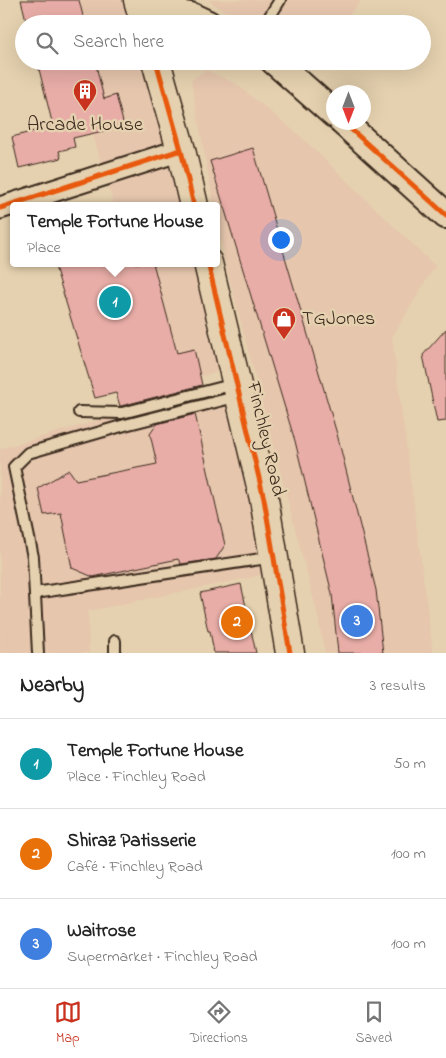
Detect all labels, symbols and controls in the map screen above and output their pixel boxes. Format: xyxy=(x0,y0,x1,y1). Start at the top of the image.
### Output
search box xyxy=(15,15,431,70)
icon: search xyxy=(33,29,61,57)
text: Search here xyxy=(73,29,164,56)
building icon: Arcade House xyxy=(72,78,98,112)
north arrow xyxy=(326,85,371,130)
place label: Arcade House xyxy=(27,111,143,140)
popup xyxy=(10,202,220,267)
text: Temple Fortune House xyxy=(27,209,203,236)
your location xyxy=(268,227,294,253)
text: Place xyxy=(27,236,61,260)
pin: 1 xyxy=(99,283,131,321)
place label: TGJones xyxy=(302,305,375,334)
shop icon: TGJones xyxy=(271,306,297,340)
street label: Finchley Road xyxy=(238,378,292,499)
pin: 3 xyxy=(341,602,373,640)
pin: 2 xyxy=(221,603,253,641)
text: Nearby xyxy=(20,671,84,701)
text: 3 results xyxy=(370,674,426,698)
text: Temple Fortune House xyxy=(67,738,243,765)
text: 1 xyxy=(33,752,39,776)
text: 50 m xyxy=(394,752,426,776)
text: Place · Finchley Road xyxy=(67,765,206,789)
text: Shiraz Patisserie xyxy=(67,828,196,855)
text: 2 xyxy=(32,842,40,866)
text: 100 m xyxy=(391,842,426,866)
text: Café · Finchley Road xyxy=(67,855,203,879)
text: Waitrose xyxy=(67,918,136,945)
text: 3 xyxy=(33,932,39,956)
text: 100 m xyxy=(391,932,426,956)
text: Supermarket · Finchley Road xyxy=(67,945,258,969)
tab: Map xyxy=(54,998,82,1049)
tab: Directions xyxy=(190,998,248,1049)
tab: Saved xyxy=(356,998,392,1049)

